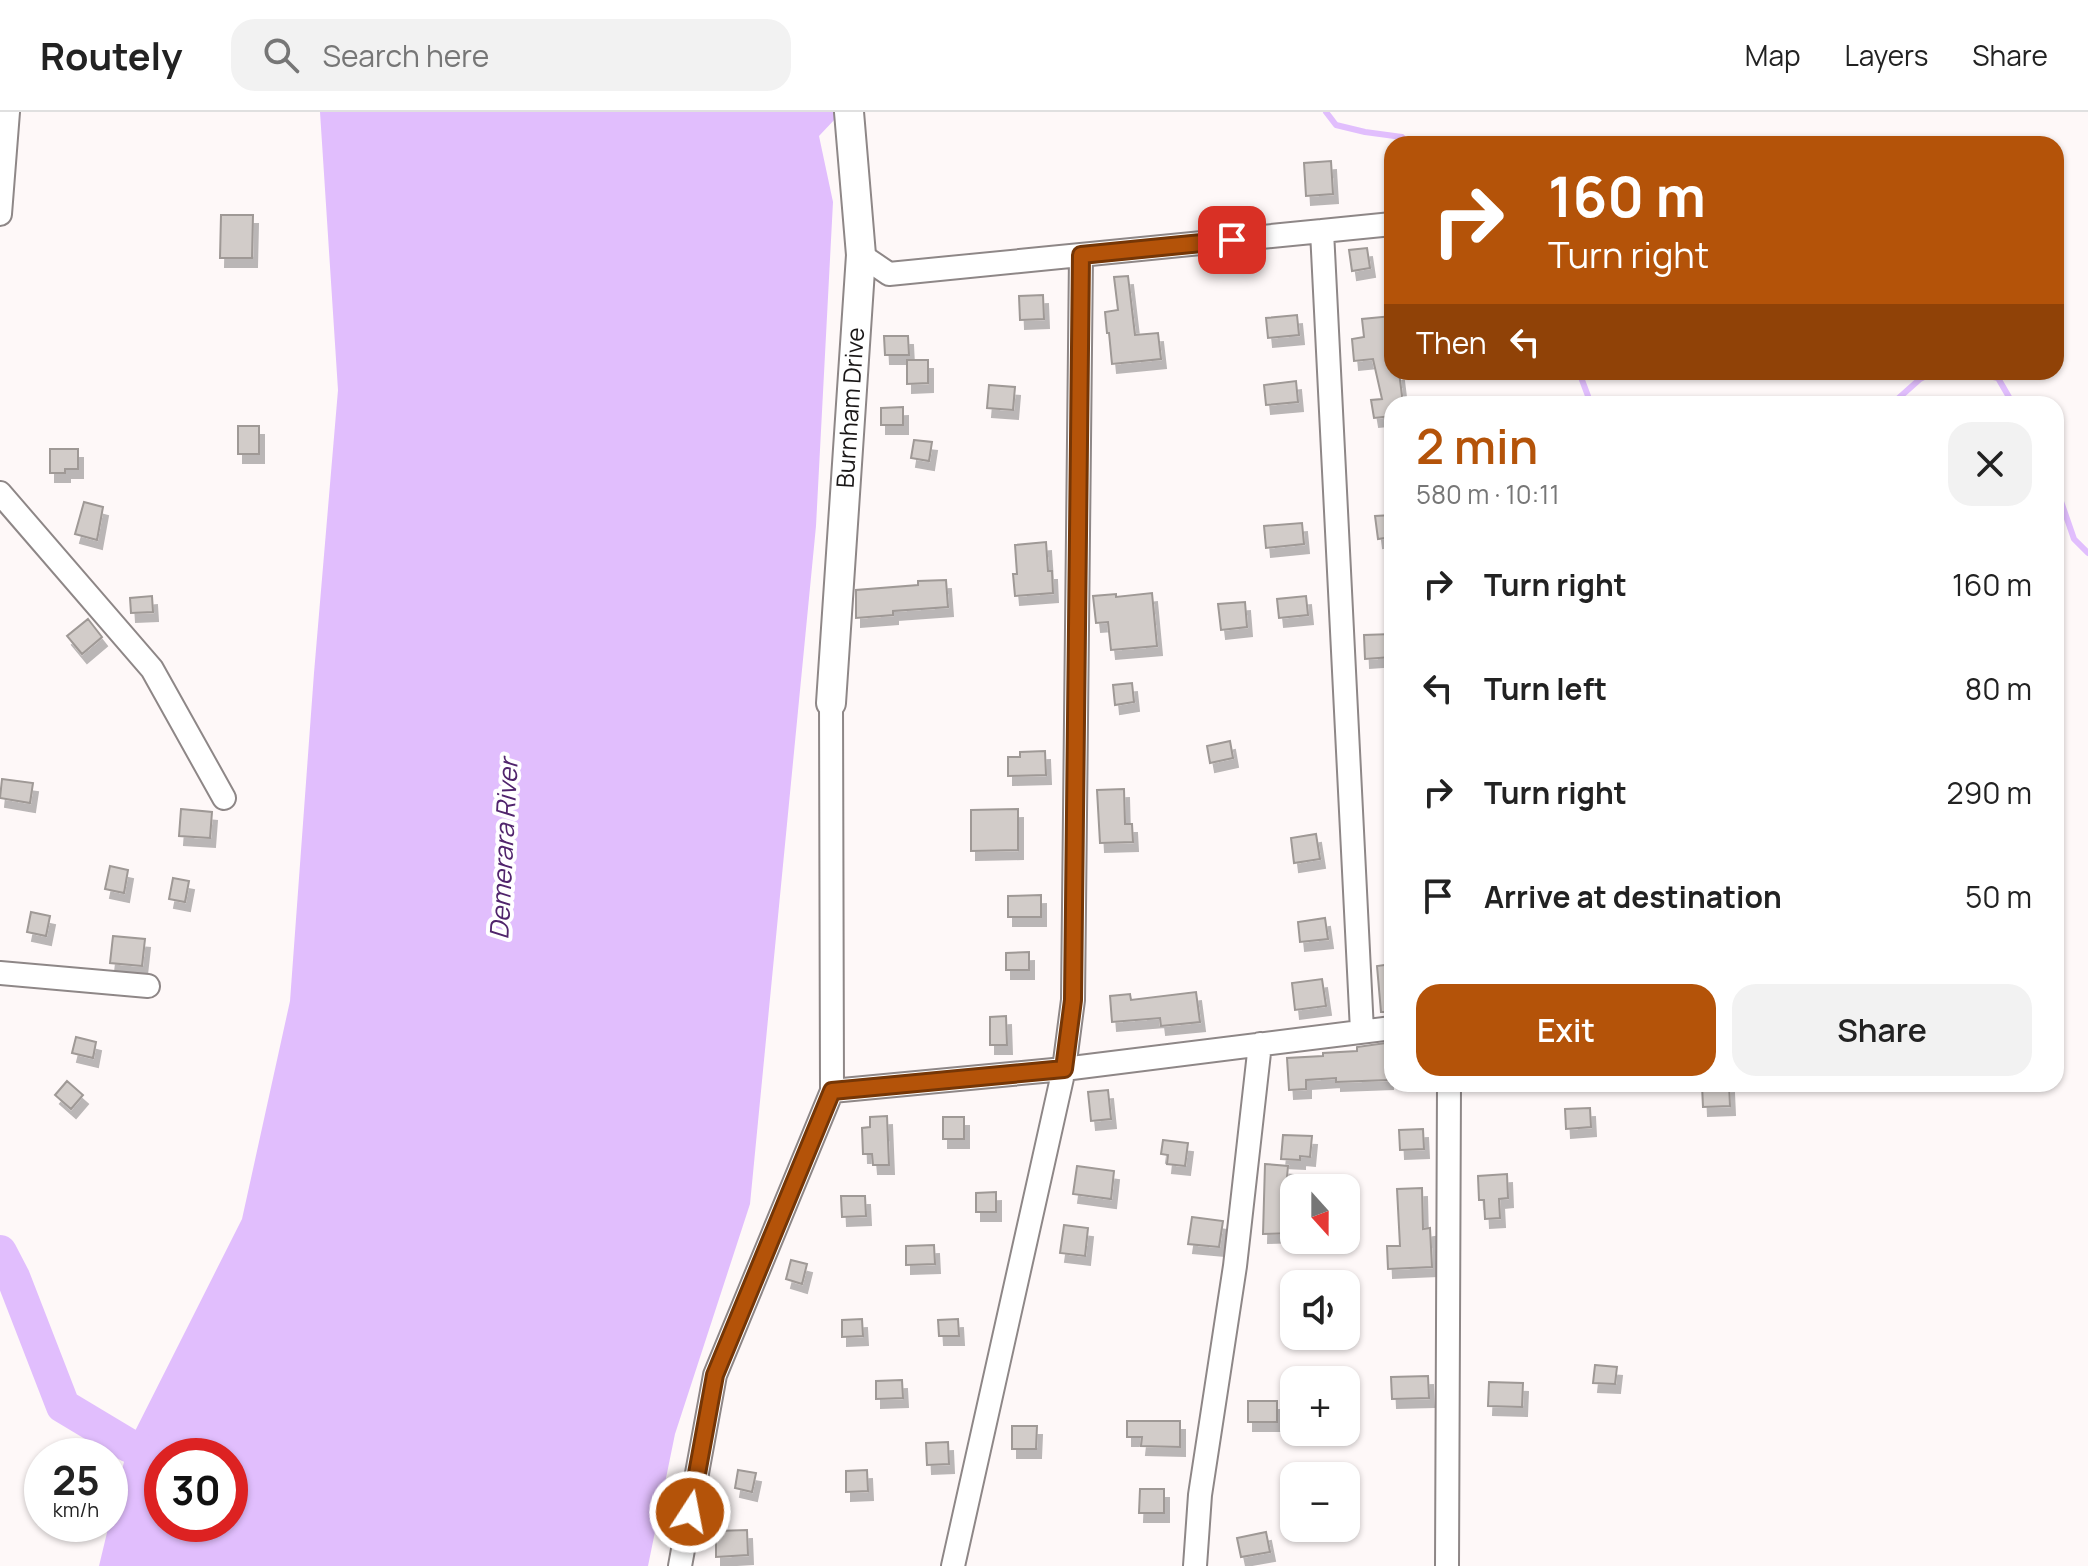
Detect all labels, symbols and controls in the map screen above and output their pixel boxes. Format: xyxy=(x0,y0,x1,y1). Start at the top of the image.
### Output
search box xyxy=(231,19,791,91)
text: Routely xyxy=(40,29,183,81)
icon: search xyxy=(259,33,303,77)
text: Search here xyxy=(323,35,489,76)
text: Map xyxy=(1745,36,1801,74)
text: Layers xyxy=(1845,36,1928,74)
text: Share xyxy=(1972,36,2048,74)
text: 160 m xyxy=(1548,157,1706,234)
icon: right xyxy=(1416,168,1520,272)
pin xyxy=(1198,206,1266,274)
icon: arrive xyxy=(1210,218,1254,262)
text: Turn right xyxy=(1548,230,1709,279)
icon: left xyxy=(1503,320,1547,364)
text: Then xyxy=(1416,322,1487,363)
street label: Burnham Drive xyxy=(827,326,871,489)
text: 2 min xyxy=(1416,413,1538,478)
button: close xyxy=(1948,422,2032,506)
text: 580 m · 10:11 xyxy=(1416,476,1560,512)
icon: right xyxy=(1416,562,1460,606)
text: Turn right xyxy=(1484,564,1627,605)
text: 160 m xyxy=(1952,564,2032,605)
icon: left xyxy=(1416,666,1460,710)
text: Turn left xyxy=(1484,668,1607,709)
text: 80 m xyxy=(1965,668,2032,709)
water label: Demerara River xyxy=(480,754,526,940)
icon: right xyxy=(1416,770,1460,814)
text: Turn right xyxy=(1484,772,1627,813)
text: 290 m xyxy=(1947,772,2032,813)
icon: arrive xyxy=(1416,874,1460,918)
text: Arrive at destination xyxy=(1484,876,1782,917)
text: 50 m xyxy=(1965,876,2032,917)
button: Exit xyxy=(1416,984,1716,1076)
button: Share xyxy=(1732,984,2032,1076)
north arrow xyxy=(1280,1174,1360,1254)
map controls xyxy=(1280,1174,1360,1542)
button: sound xyxy=(1280,1270,1360,1350)
button: + xyxy=(1280,1366,1360,1446)
speed limit sign: 30 xyxy=(144,1438,248,1542)
text: 25 xyxy=(52,1452,100,1507)
button: − xyxy=(1280,1462,1360,1542)
position arrow xyxy=(648,1470,732,1554)
text: km/h xyxy=(53,1496,99,1523)

